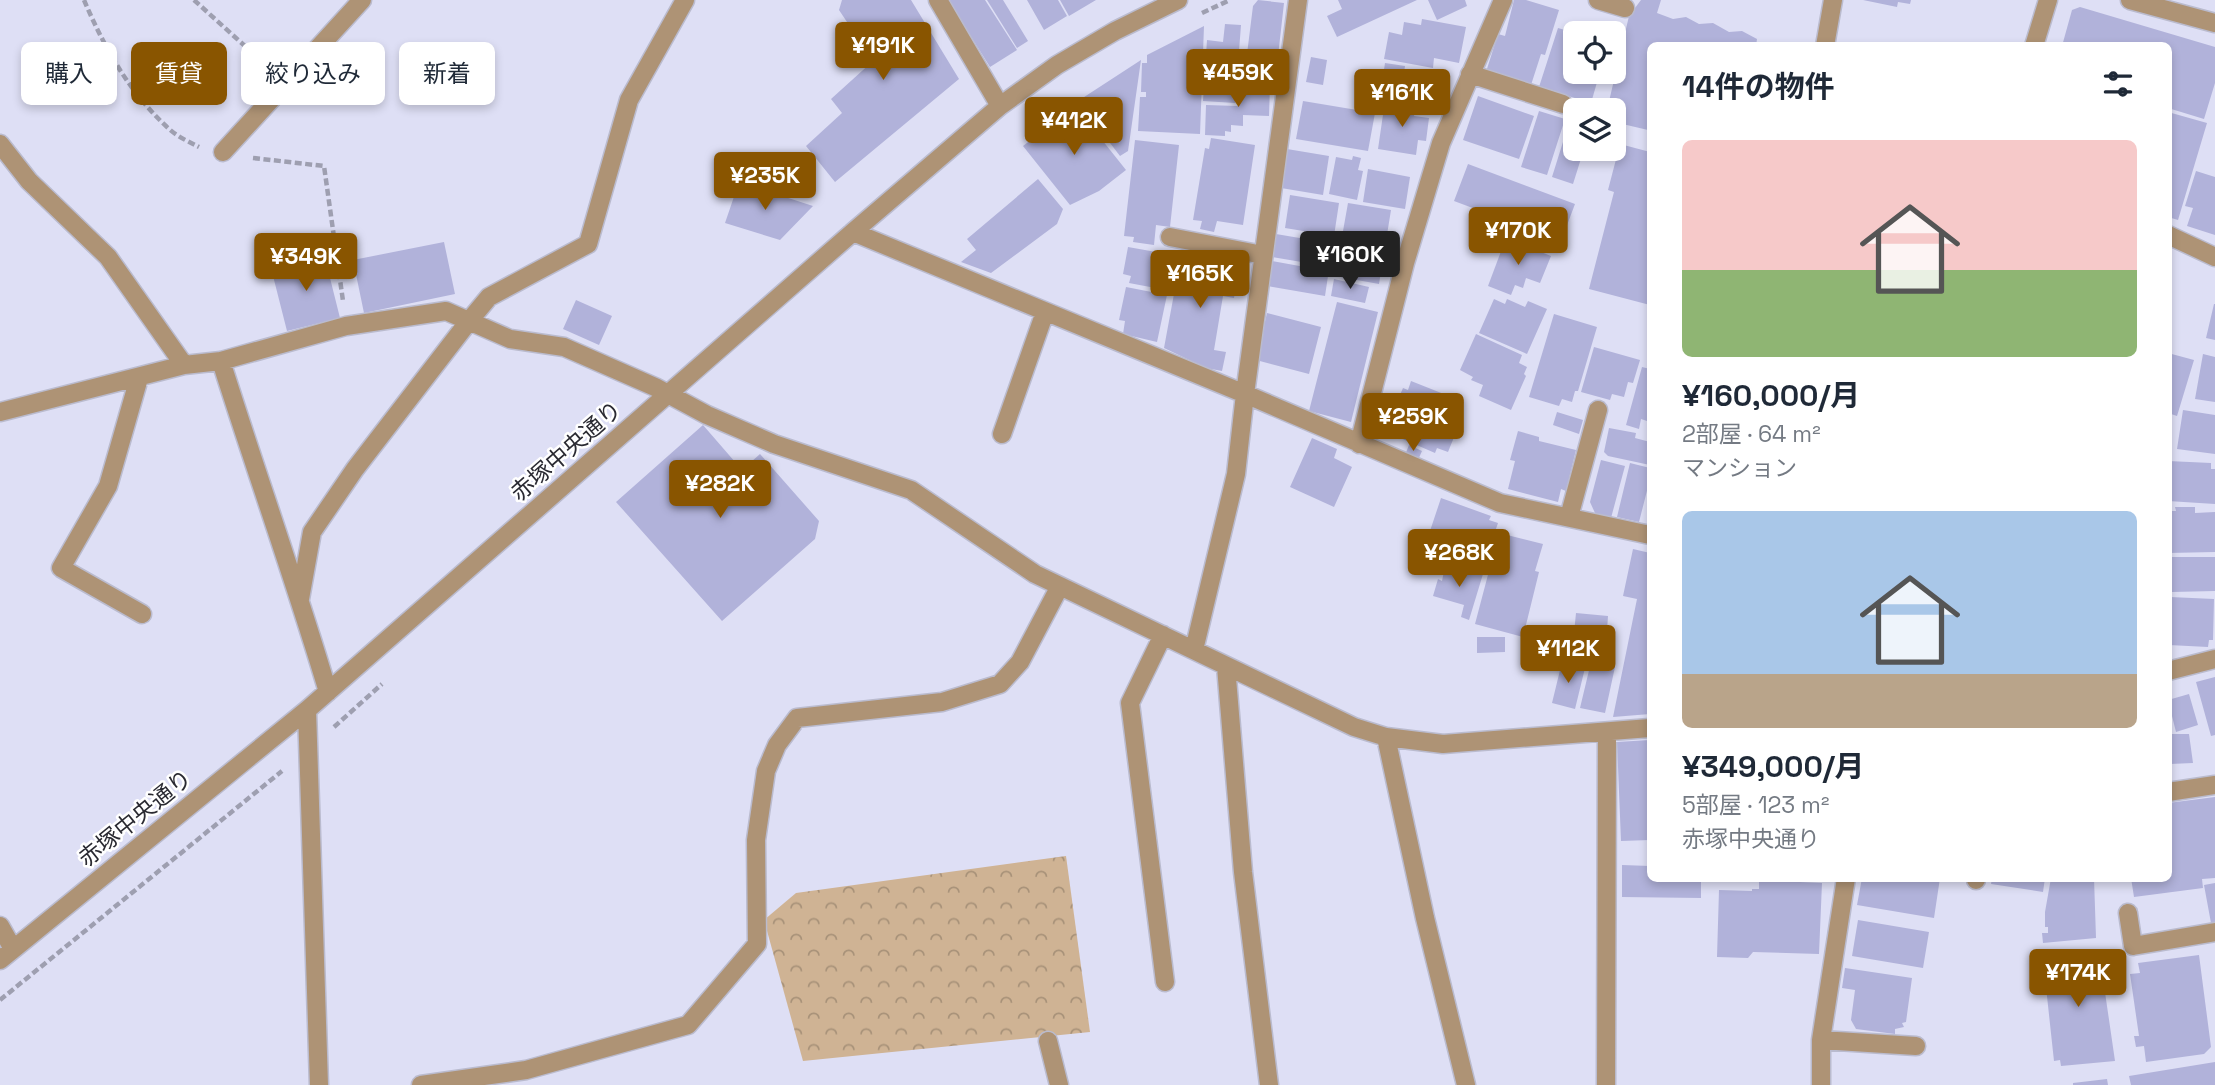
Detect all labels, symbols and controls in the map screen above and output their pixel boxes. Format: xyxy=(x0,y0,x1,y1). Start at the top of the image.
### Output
map controls xyxy=(1563,21,1626,161)
button: locate xyxy=(1563,21,1626,84)
pin: ¥191K xyxy=(834,22,932,82)
text: ¥191K xyxy=(851,30,915,60)
chip: 購入 xyxy=(21,42,117,105)
chip: 賃貸 xyxy=(131,42,227,105)
chip: 絞り込み xyxy=(241,42,385,105)
chip: 新着 xyxy=(399,42,495,105)
pin: ¥459K xyxy=(1189,50,1287,109)
text: ¥459K xyxy=(1202,57,1274,87)
icon: filters xyxy=(2099,65,2137,103)
text: 14件の物件 xyxy=(1682,67,1835,106)
pin: ¥161K xyxy=(1353,69,1451,129)
text: ¥161K xyxy=(1370,77,1434,107)
pin: ¥412K xyxy=(1025,97,1123,157)
button: layers xyxy=(1563,98,1626,161)
text: ¥412K xyxy=(1041,105,1107,135)
pin: ¥235K xyxy=(716,152,814,212)
text: ¥235K xyxy=(730,160,800,190)
icon: home xyxy=(1847,186,1973,312)
pin: ¥170K xyxy=(1469,208,1567,267)
text: ¥170K xyxy=(1485,215,1551,245)
pin: ¥160K xyxy=(1301,232,1399,291)
pin: ¥349K xyxy=(257,233,355,293)
text: ¥160K xyxy=(1316,239,1384,269)
text: ¥349K xyxy=(270,241,342,271)
pin: ¥165K xyxy=(1151,250,1249,310)
text: ¥165K xyxy=(1166,258,1234,288)
text: ¥160,000/月 xyxy=(1682,376,1860,415)
pin: ¥259K xyxy=(1364,393,1462,453)
street label: 赤塚中央通り xyxy=(504,394,628,508)
text: ¥259K xyxy=(1378,401,1448,431)
text: 2部屋 · 64 m² xyxy=(1682,419,1821,449)
text: マンション xyxy=(1682,453,1797,483)
pin: ¥282K xyxy=(671,461,769,520)
text: ¥282K xyxy=(685,468,755,498)
pin: ¥268K xyxy=(1410,530,1508,589)
text: ¥268K xyxy=(1424,537,1494,567)
icon: home xyxy=(1847,557,1973,683)
pin: ¥112K xyxy=(1519,626,1617,685)
text: ¥112K xyxy=(1536,633,1600,663)
text: ¥349,000/月 xyxy=(1682,747,1865,786)
street label: 赤塚中央通り xyxy=(72,763,198,873)
text: 5部屋 · 123 m² xyxy=(1682,790,1829,820)
text: 赤塚中央通り xyxy=(1682,824,1820,854)
pin: ¥174K xyxy=(2029,950,2127,1009)
text: ¥174K xyxy=(2045,957,2111,987)

